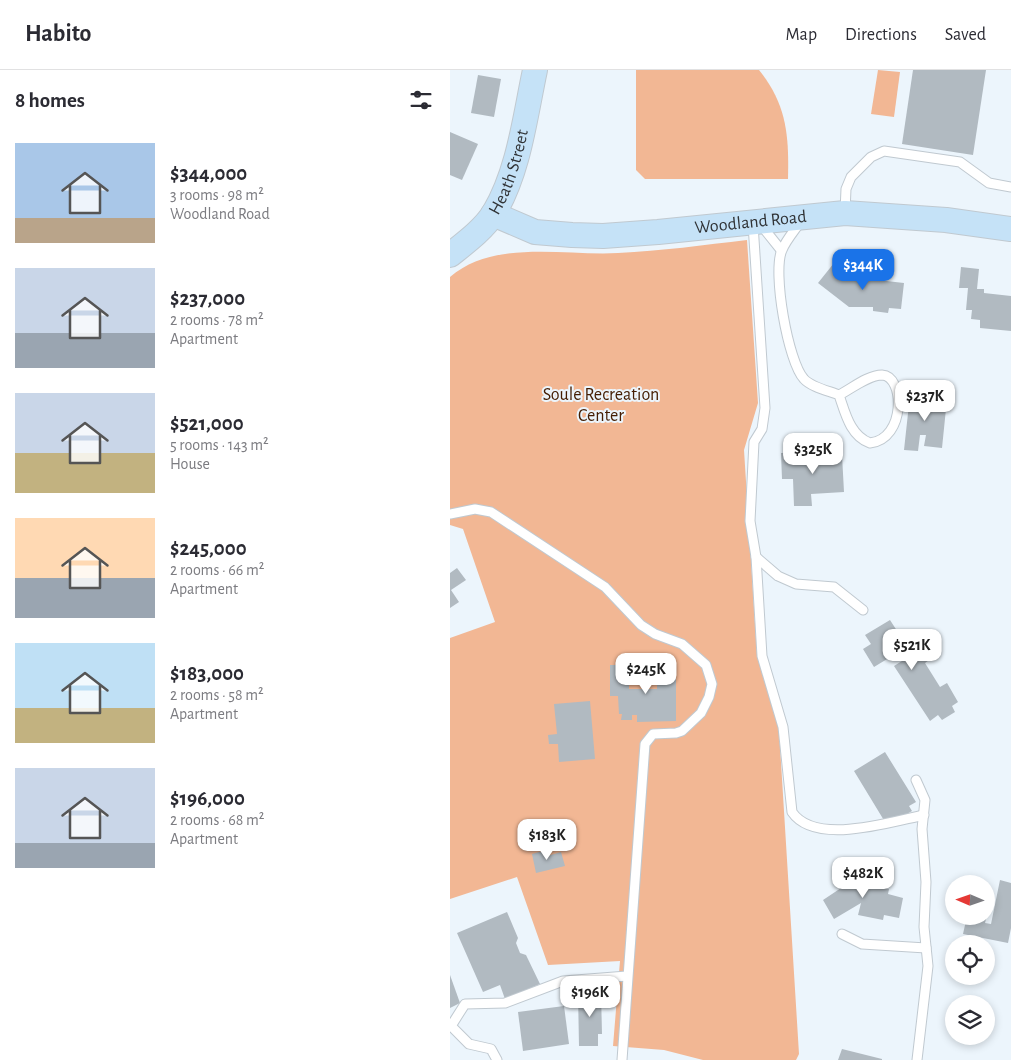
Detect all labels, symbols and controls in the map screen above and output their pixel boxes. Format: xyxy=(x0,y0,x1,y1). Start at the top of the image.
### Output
text: Habito xyxy=(25,22,91,46)
text: Map xyxy=(786,26,817,44)
text: Directions xyxy=(845,26,917,44)
text: Saved xyxy=(945,26,986,44)
icon: filters xyxy=(407,86,435,114)
text: 8 homes xyxy=(15,90,85,111)
street label: Heath Street xyxy=(486,128,532,218)
icon: home xyxy=(55,163,115,223)
text: $344,000 xyxy=(170,163,247,184)
text: 3 rooms · 98 m² xyxy=(170,187,264,203)
text: Woodland Road xyxy=(170,206,270,222)
street label: Woodland Road xyxy=(694,208,807,237)
pin: $344K xyxy=(828,248,898,291)
text: $344K xyxy=(843,257,883,273)
icon: home xyxy=(55,288,115,348)
text: $237,000 xyxy=(170,288,245,309)
text: 2 rooms · 78 m² xyxy=(170,312,264,328)
text: Apartment xyxy=(170,331,238,347)
pin: $237K xyxy=(890,380,960,422)
park label: Soule Recreation Center xyxy=(543,386,659,425)
text: $237K xyxy=(906,388,944,404)
icon: home xyxy=(55,413,115,473)
text: $521,000 xyxy=(170,413,244,434)
pin: $325K xyxy=(778,432,848,475)
text: 5 rooms · 143 m² xyxy=(170,437,269,453)
text: $325K xyxy=(794,441,832,457)
text: House xyxy=(170,456,210,472)
icon: home xyxy=(55,538,115,598)
text: $245,000 xyxy=(170,538,247,559)
text: 2 rooms · 66 m² xyxy=(170,562,264,578)
text: Apartment xyxy=(170,581,238,597)
pin: $521K xyxy=(877,628,947,671)
text: $521K xyxy=(894,637,930,653)
pin: $245K xyxy=(611,652,681,695)
text: $245K xyxy=(626,661,666,677)
icon: home xyxy=(55,663,115,723)
text: $183,000 xyxy=(170,663,244,684)
text: 2 rooms · 58 m² xyxy=(170,687,264,703)
text: Apartment xyxy=(170,706,238,722)
icon: home xyxy=(55,788,115,848)
text: $196,000 xyxy=(170,788,245,809)
text: 2 rooms · 68 m² xyxy=(170,812,264,828)
pin: $183K xyxy=(512,818,582,861)
text: $183K xyxy=(528,827,566,843)
text: Apartment xyxy=(170,831,238,847)
pin: $482K xyxy=(828,856,898,899)
text: $482K xyxy=(843,865,883,881)
north arrow xyxy=(945,875,995,925)
map controls xyxy=(945,875,995,1045)
button: locate xyxy=(945,935,995,985)
pin: $196K xyxy=(555,976,625,1018)
text: $196K xyxy=(571,984,609,1000)
button: layers xyxy=(945,995,995,1045)

